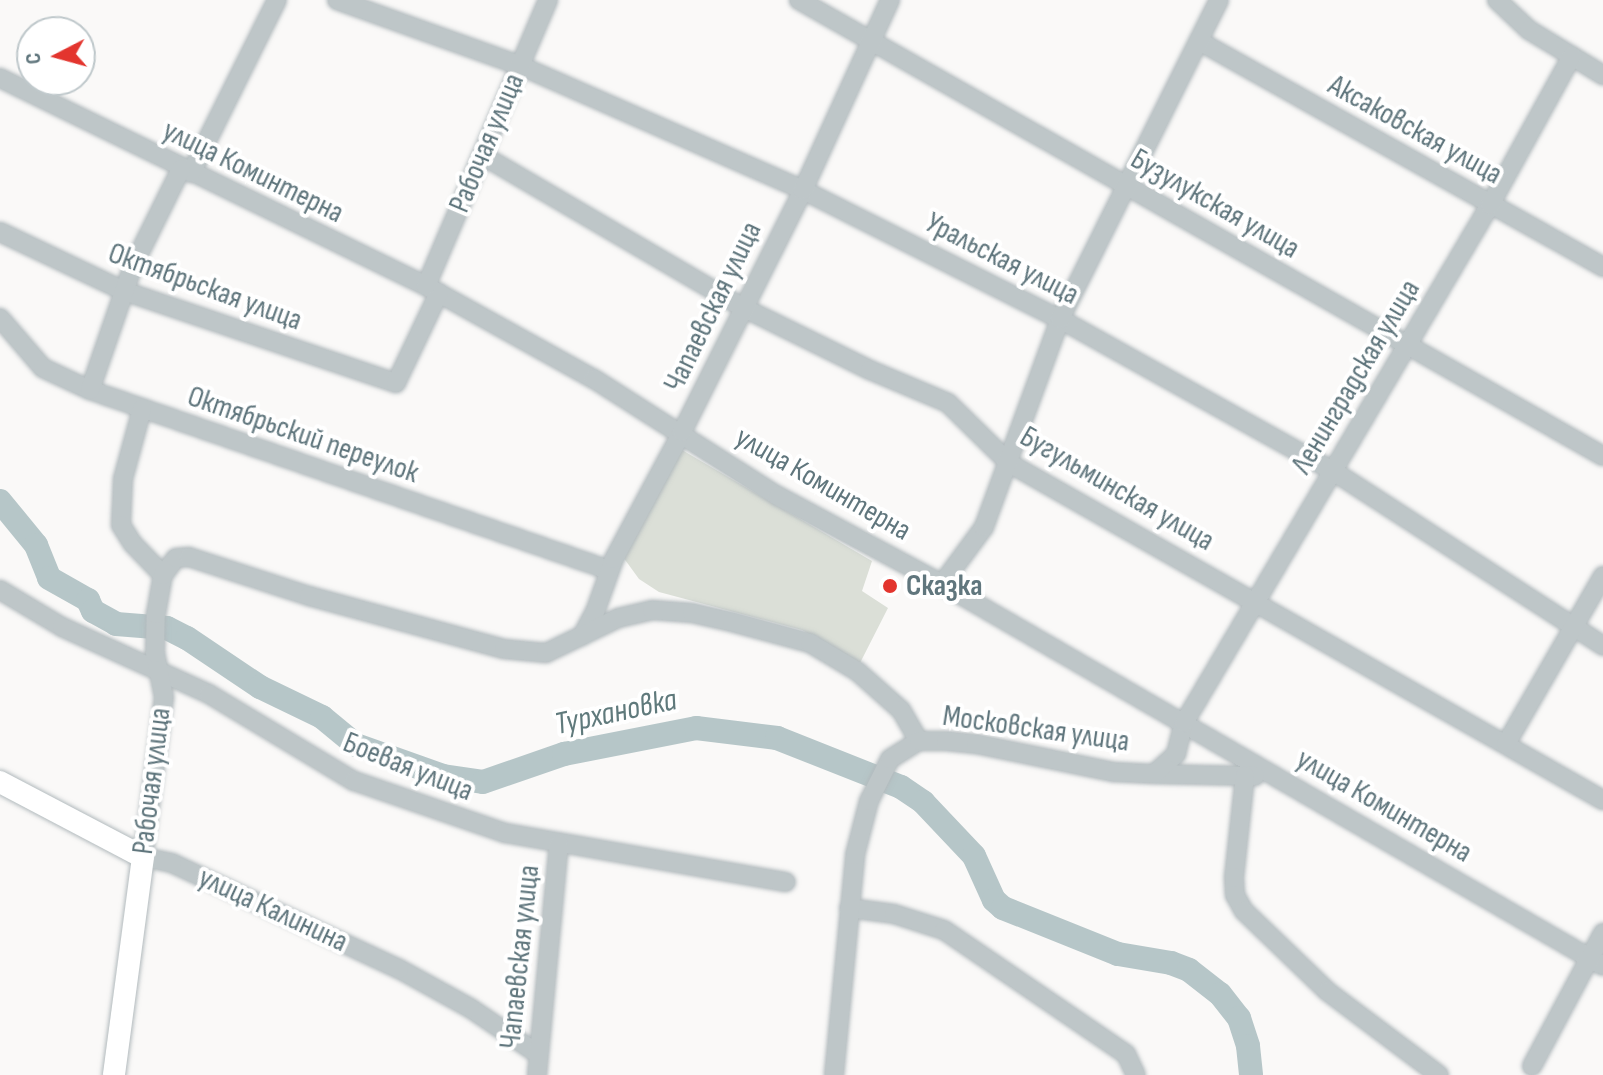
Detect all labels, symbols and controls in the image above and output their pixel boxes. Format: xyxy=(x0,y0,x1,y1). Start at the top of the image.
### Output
north arrow xyxy=(16,16,96,96)
text: С xyxy=(20,51,48,65)
street label: Аксаковская улица xyxy=(1322,67,1508,193)
street label: Рабочая улица xyxy=(442,68,532,218)
street label: улица Коминтерна xyxy=(157,113,349,231)
street label: Бузулукская улица xyxy=(1124,141,1306,267)
street label: Уральская улица xyxy=(919,205,1085,313)
street label: Чапаевская улица xyxy=(656,216,770,398)
street label: Октябрьская улица xyxy=(103,235,307,339)
street label: Ленинградская улица xyxy=(1284,273,1428,481)
street label: Октябрьский переулок xyxy=(183,379,423,491)
street label: улица Коминтерна xyxy=(729,419,917,549)
street label: Бугульминская улица xyxy=(1014,419,1220,559)
place label: Сказка xyxy=(906,568,982,604)
marker: Сказка xyxy=(881,577,899,595)
water label: Турхановка xyxy=(552,681,680,745)
street label: Московская улица xyxy=(940,698,1132,760)
street label: Рабочая улица xyxy=(125,706,179,856)
street label: Боевая улица xyxy=(338,725,478,809)
street label: улица Коминтерна xyxy=(1290,741,1478,871)
street label: улица Калинина xyxy=(193,860,353,960)
street label: Чапаевская улица xyxy=(492,863,548,1051)

